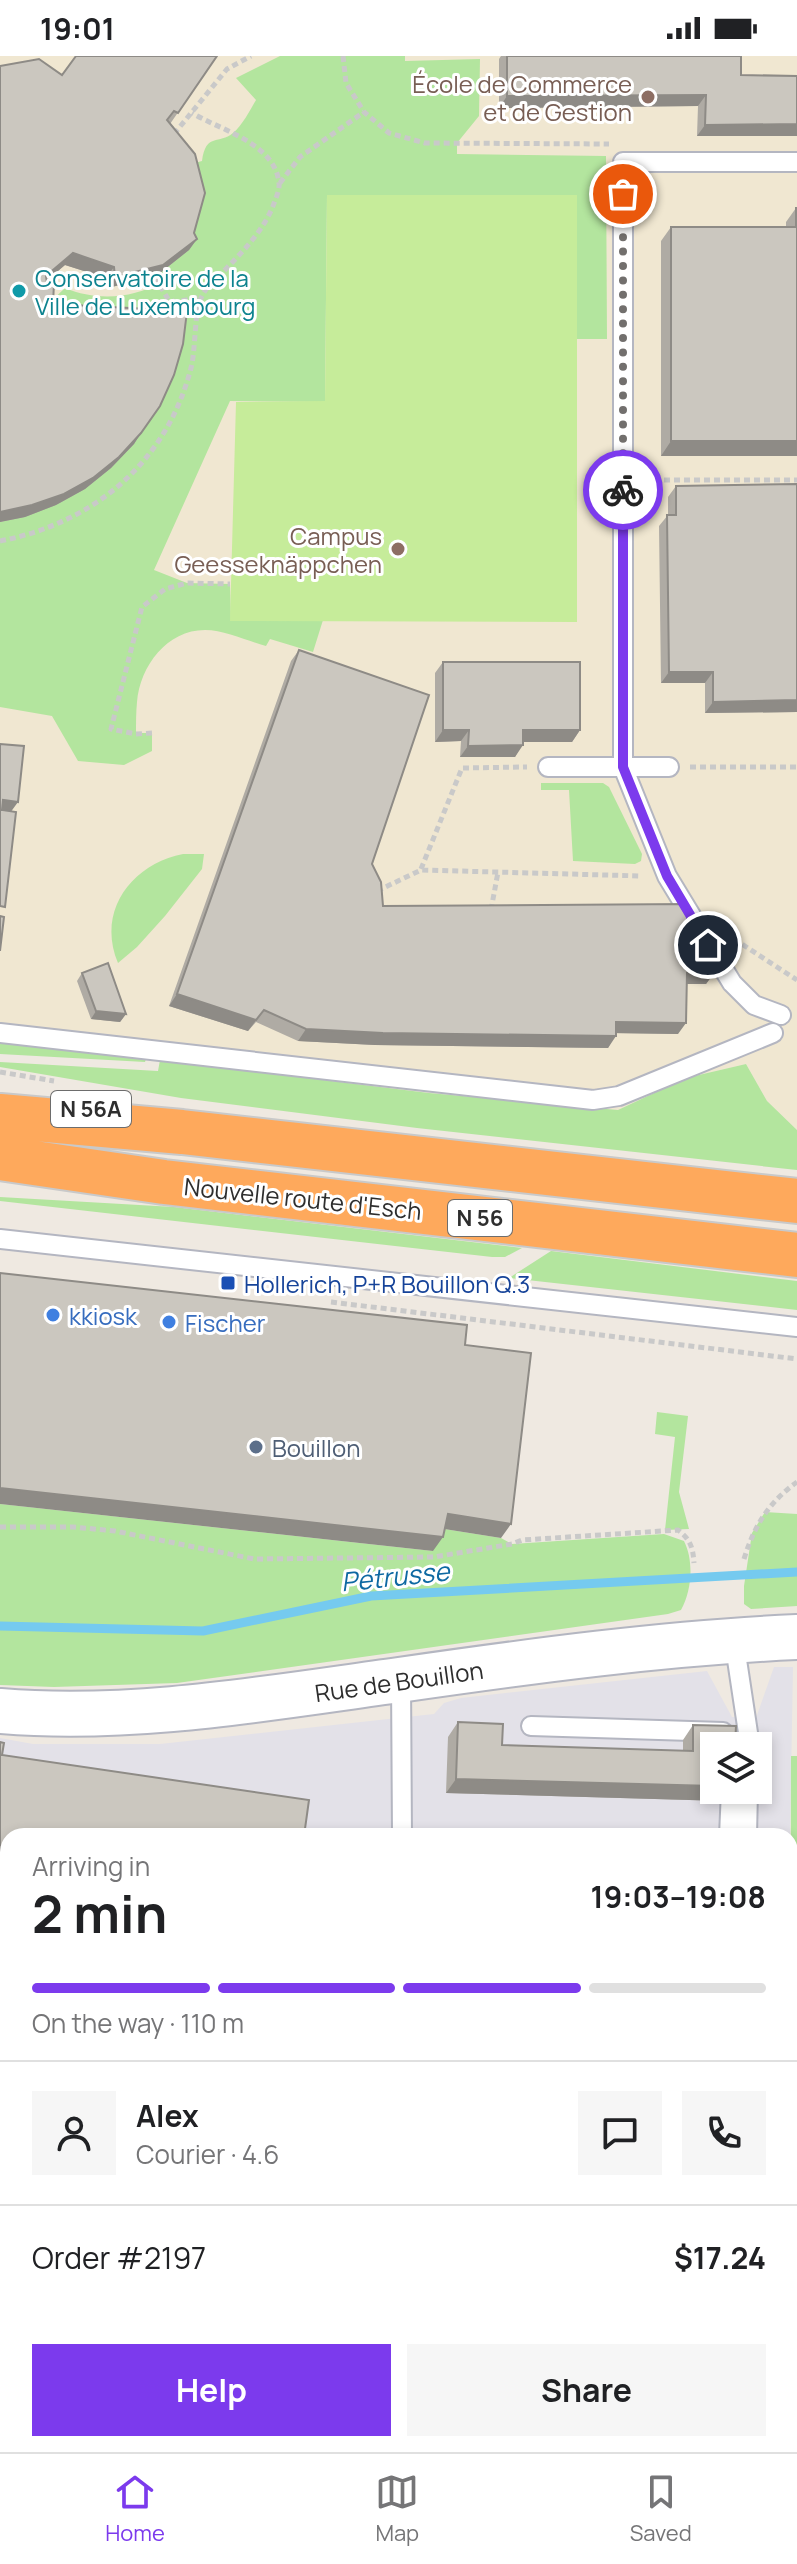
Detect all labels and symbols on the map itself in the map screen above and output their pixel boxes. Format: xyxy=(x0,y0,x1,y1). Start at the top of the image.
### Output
place label: École de Commerce et de Gestion xyxy=(412,67,632,128)
marker: École de Commerce et de Gestion xyxy=(639,88,657,106)
pin xyxy=(589,160,657,228)
place label: Conservatoire de la Ville de Luxembourg xyxy=(35,261,255,322)
marker: Conservatoire de la Ville de Luxembourg xyxy=(10,282,28,300)
courier xyxy=(583,450,663,530)
place label: Campus Geesseknäppchen xyxy=(174,519,382,580)
marker: Campus Geesseknäppchen xyxy=(389,540,407,558)
pin xyxy=(674,911,742,979)
road number: N 56A xyxy=(51,1091,131,1127)
street label: Nouvelle route d'Esch xyxy=(183,1169,423,1227)
road number: N 56 xyxy=(448,1200,512,1236)
place label: Hollerich, P+R Bouillon Q.3 xyxy=(244,1267,530,1300)
marker: Hollerich, P+R Bouillon Q.3 xyxy=(219,1274,237,1292)
place label: kkiosk xyxy=(69,1299,138,1332)
marker: kkiosk xyxy=(44,1306,62,1324)
place label: Fischer xyxy=(185,1306,266,1339)
marker: Fischer xyxy=(160,1313,178,1331)
place label: Bouillon xyxy=(272,1431,360,1464)
marker: Bouillon xyxy=(247,1438,265,1456)
water label: Pétrusse xyxy=(339,1552,453,1600)
street label: Rue de Bouillon xyxy=(313,1653,485,1709)

